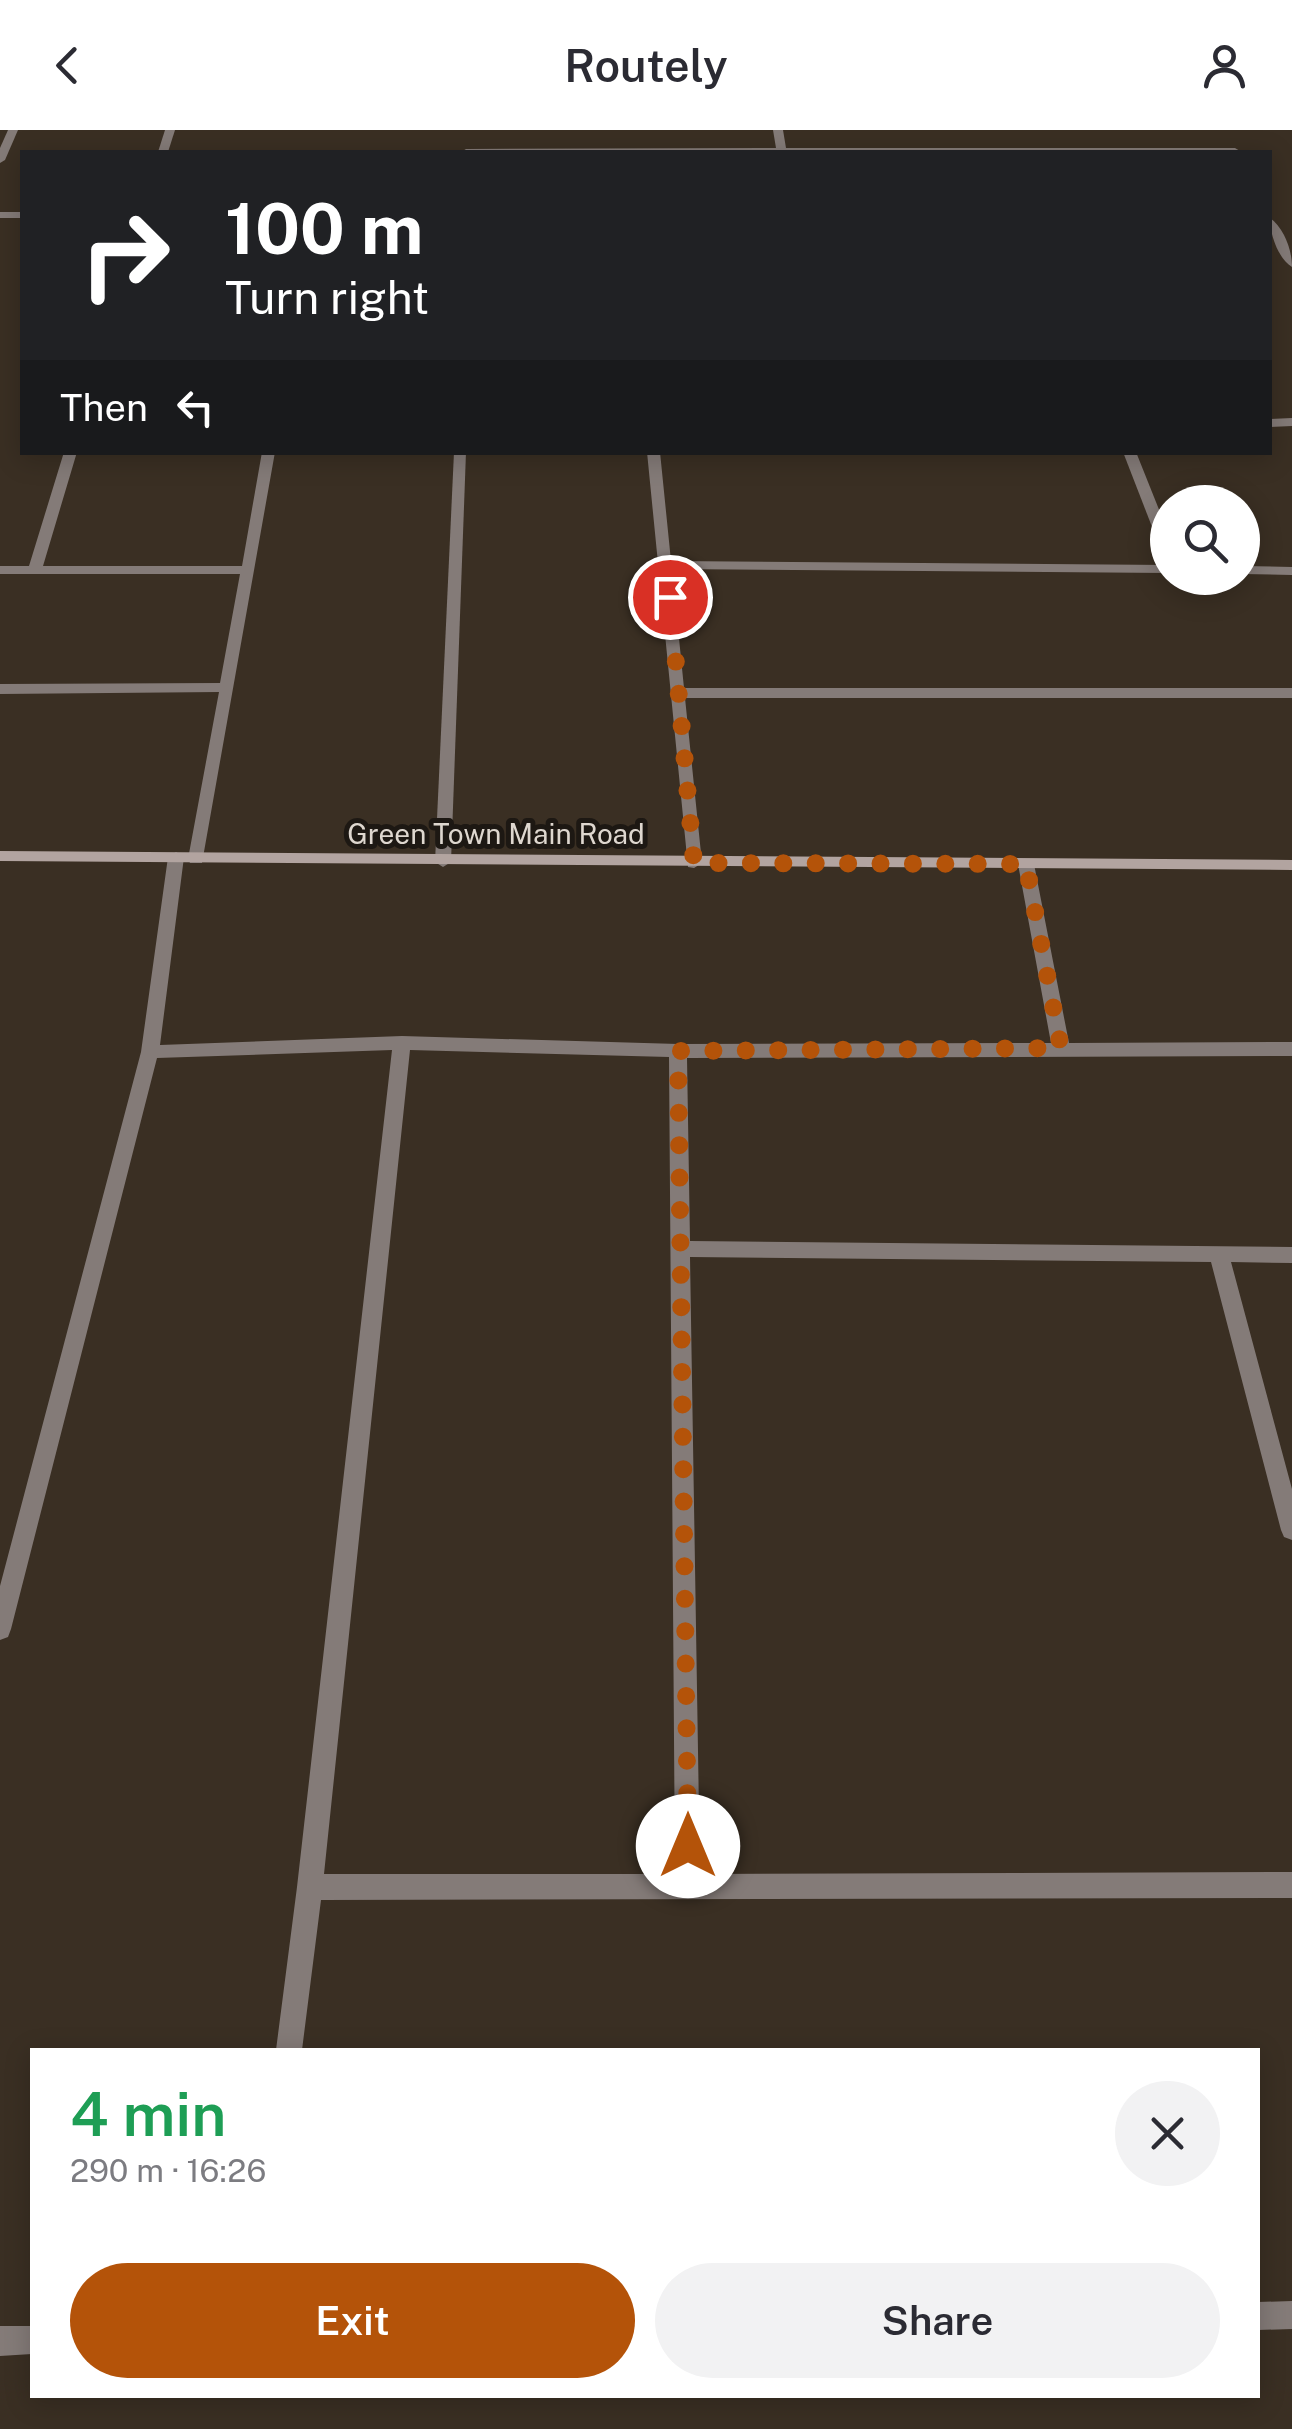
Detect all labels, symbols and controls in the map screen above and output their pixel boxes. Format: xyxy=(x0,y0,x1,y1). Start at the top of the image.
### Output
icon: back xyxy=(40,38,95,93)
icon: person xyxy=(1197,38,1252,93)
text: Routely xyxy=(564,39,728,92)
text: 100 m xyxy=(225,187,423,270)
icon: right xyxy=(60,190,190,320)
text: Turn right xyxy=(225,271,429,324)
icon: left xyxy=(168,380,223,435)
text: Then xyxy=(60,385,148,430)
map controls xyxy=(1150,485,1260,595)
button: search xyxy=(1150,485,1260,595)
pin xyxy=(628,555,713,640)
icon: arrive xyxy=(643,570,698,625)
street label: Green Town Main Road xyxy=(347,817,645,850)
position arrow xyxy=(636,1794,740,1898)
text: 4 min xyxy=(70,2079,226,2150)
button: close xyxy=(1115,2081,1220,2186)
text: 290 m · 16:26 xyxy=(70,2152,266,2189)
button: Exit xyxy=(70,2263,635,2378)
button: Share xyxy=(655,2263,1220,2378)

